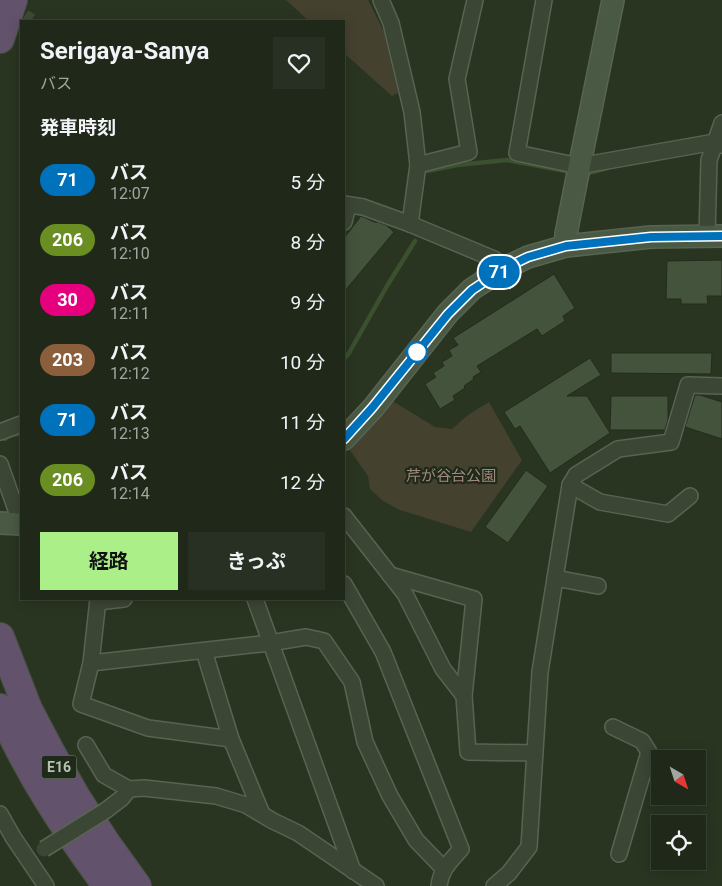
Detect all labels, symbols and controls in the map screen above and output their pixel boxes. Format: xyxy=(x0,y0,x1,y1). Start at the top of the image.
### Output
text: Serigaya-Sanya xyxy=(40,37,209,65)
button: heart xyxy=(273,37,325,89)
text: バス xyxy=(40,74,72,93)
text: 発車時刻 xyxy=(40,116,116,139)
text: バス xyxy=(110,161,148,184)
text: 71 xyxy=(57,169,78,190)
text: 5 分 xyxy=(291,171,325,194)
text: 12:07 xyxy=(110,184,150,203)
text: バス xyxy=(110,221,148,244)
text: 206 xyxy=(52,229,83,250)
text: 8 分 xyxy=(291,231,325,254)
text: 12:10 xyxy=(110,244,150,263)
line badge: 71 xyxy=(476,256,522,288)
text: 71 xyxy=(489,261,509,282)
text: バス xyxy=(110,281,148,304)
text: 30 xyxy=(57,289,78,310)
text: 9 分 xyxy=(291,291,325,314)
text: 12:11 xyxy=(110,304,150,323)
text: バス xyxy=(110,341,148,364)
unlabelled marker xyxy=(406,341,428,363)
text: 203 xyxy=(52,349,83,370)
text: 10 分 xyxy=(280,351,325,374)
text: 12:12 xyxy=(110,364,150,383)
text: バス xyxy=(110,401,148,424)
text: 71 xyxy=(57,409,78,430)
text: 11 分 xyxy=(280,411,325,434)
text: 12:13 xyxy=(110,424,150,443)
text: バス xyxy=(110,461,148,484)
park label: 芹が谷台公園 xyxy=(406,467,496,485)
text: 206 xyxy=(52,469,83,490)
text: 12 分 xyxy=(280,471,325,494)
text: 12:14 xyxy=(110,484,150,503)
button: 経路 xyxy=(40,532,178,590)
button: きっぷ xyxy=(188,532,325,590)
north arrow xyxy=(651,750,706,805)
map controls xyxy=(651,750,706,870)
road number: E16 xyxy=(42,756,76,779)
button: locate xyxy=(651,815,706,870)

